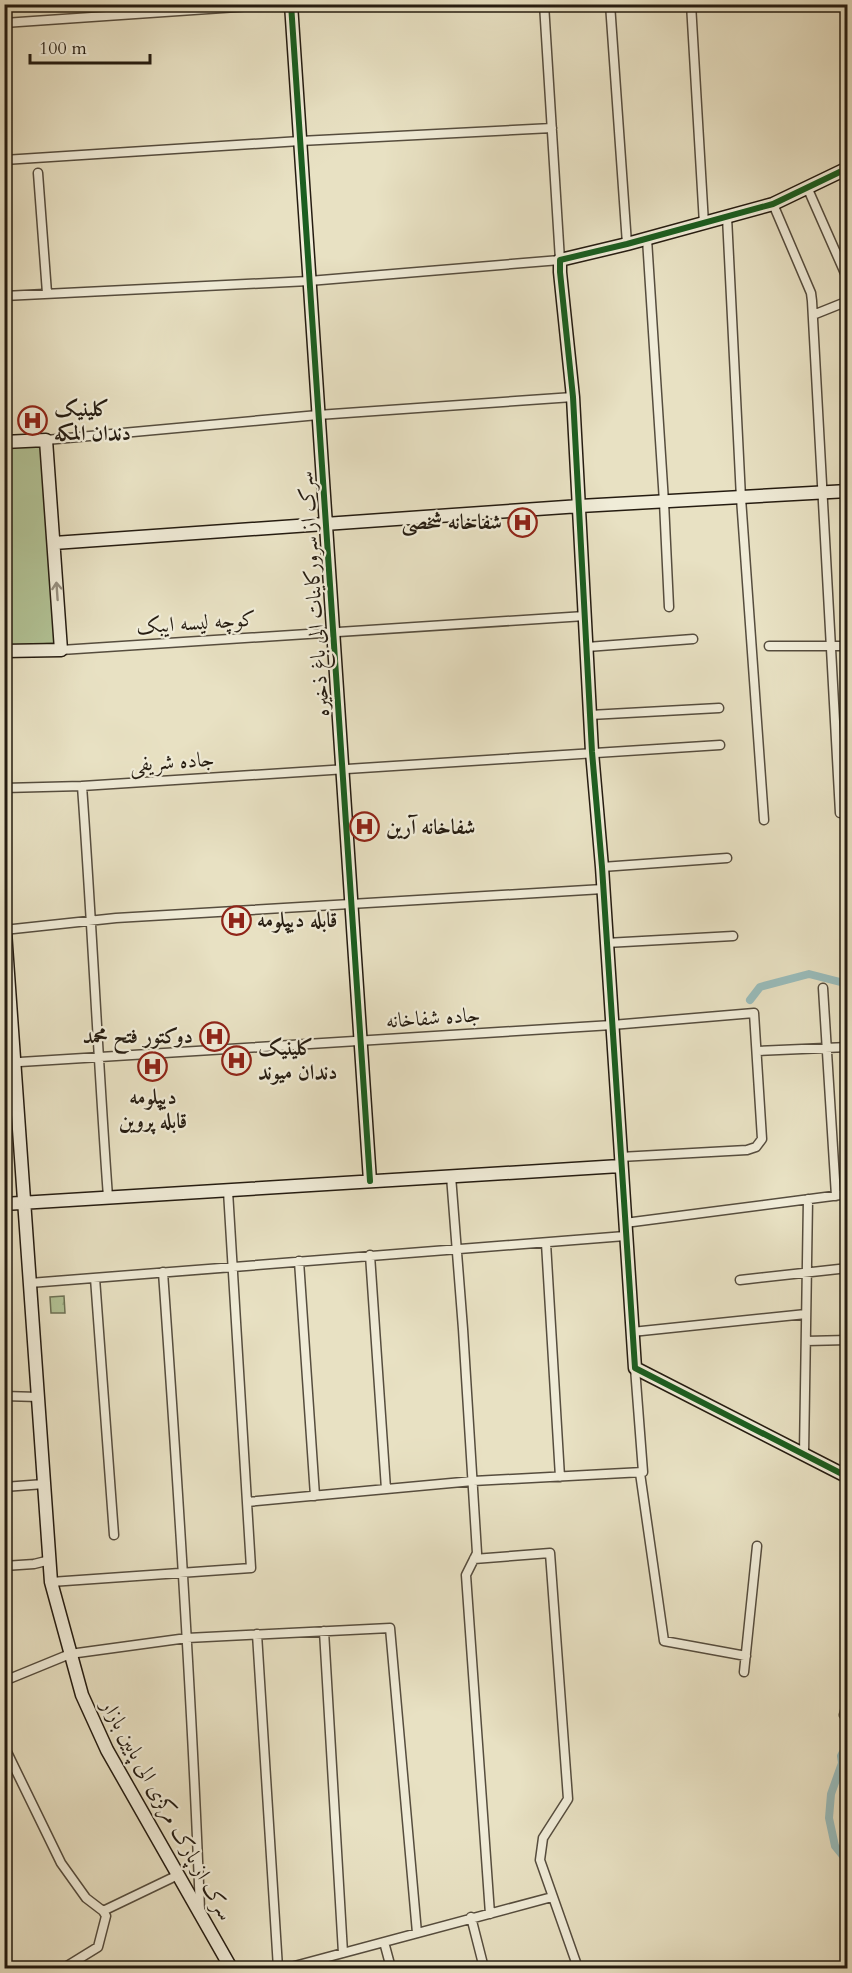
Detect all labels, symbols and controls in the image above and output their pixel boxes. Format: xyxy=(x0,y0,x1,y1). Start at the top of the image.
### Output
scale bar xyxy=(30,27,150,65)
text: 100 m xyxy=(39,36,87,61)
place label: کلینیک دندان المکه xyxy=(54,395,131,448)
hospital icon: کلینیک دندان المکه xyxy=(17,405,49,437)
street label: سرک از سرورکاینات الی باغ ذخیره xyxy=(291,470,340,718)
hospital icon: شفاخانه شخصی xyxy=(507,506,539,538)
place label: شفاخانه شخصی xyxy=(401,508,502,537)
one-way arrow xyxy=(51,582,62,602)
street label: کوچه لیسه ایبک xyxy=(135,604,257,642)
street label: جاده شریفی xyxy=(129,745,215,779)
hospital icon: شفاخانه آرین xyxy=(349,811,381,843)
place label: شفاخانه آرین xyxy=(386,813,476,842)
hospital icon: قابله دیپلومه xyxy=(220,904,252,936)
place label: قابله دیپلومه xyxy=(257,906,337,935)
street label: جاده شفاخانه xyxy=(385,1000,481,1036)
hospital icon: دوکتور فتح محمد xyxy=(198,1020,230,1052)
place label: دوکتور فتح محمد xyxy=(82,1022,193,1055)
place label: کلینیک دندان میوند xyxy=(258,1034,338,1087)
hospital icon: کلینیک دندان میوند xyxy=(221,1044,253,1076)
hospital icon: دیپلومه قابله پروین xyxy=(137,1050,169,1082)
place label: دیپلومه قابله پروین xyxy=(119,1083,187,1136)
street label: سرک از پارک مرکزی الی پایین بازار xyxy=(93,1693,240,1926)

